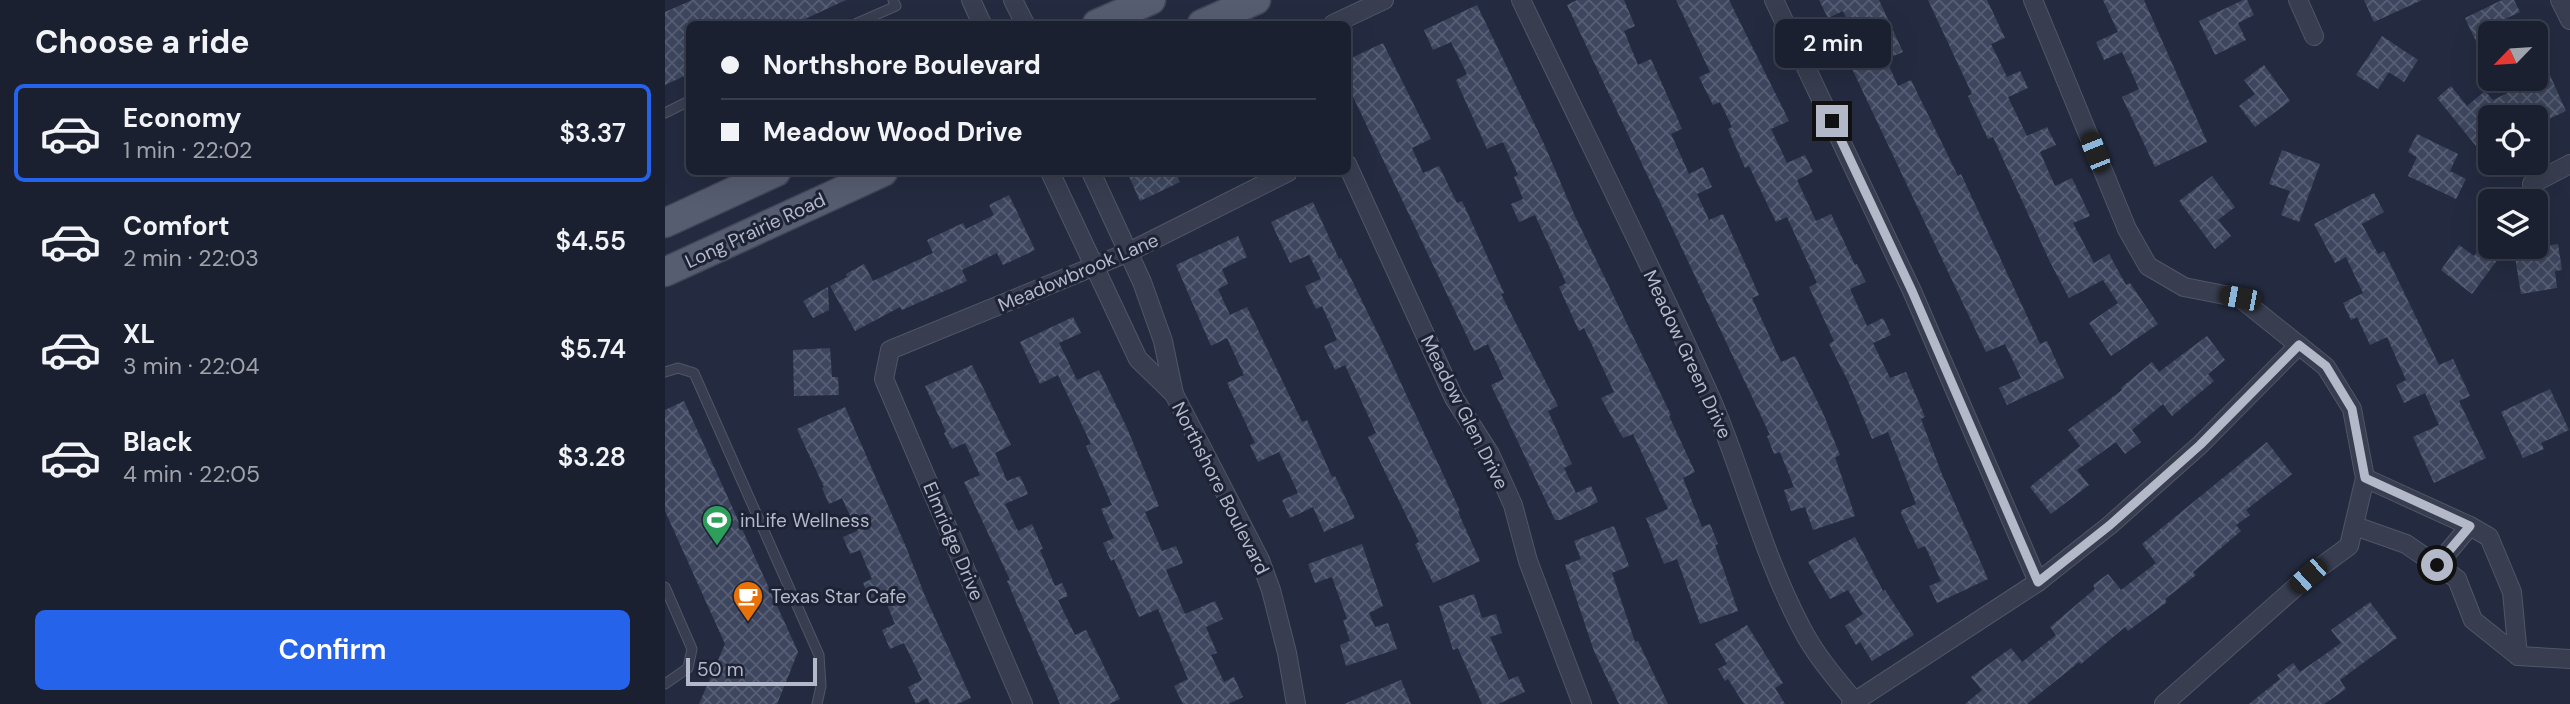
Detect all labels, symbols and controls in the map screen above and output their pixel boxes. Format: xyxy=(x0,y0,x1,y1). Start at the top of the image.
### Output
callout: 2 min xyxy=(1774,19,1890,68)
text: Choose a ride xyxy=(35,21,250,63)
north arrow xyxy=(2478,21,2548,91)
map controls xyxy=(2478,21,2548,259)
text: 2 min xyxy=(1803,28,1863,58)
text: Northshore Boulevard xyxy=(763,48,1041,82)
text: Economy xyxy=(123,101,241,135)
icon: car xyxy=(39,102,102,165)
route end xyxy=(1816,105,1848,137)
button: locate xyxy=(2478,105,2548,175)
text: Meadow Wood Drive xyxy=(763,115,1023,149)
text: $3.37 xyxy=(560,116,626,150)
car xyxy=(2078,129,2113,175)
text: 1 min · 22:02 xyxy=(123,135,252,165)
street label: Long Prairie Road xyxy=(681,187,829,274)
button: layers xyxy=(2478,189,2548,259)
text: Comfort xyxy=(123,209,229,243)
icon: car xyxy=(39,210,102,273)
text: $4.55 xyxy=(556,224,626,258)
street label: Meadowbrook Lane xyxy=(994,227,1162,318)
text: 2 min · 22:03 xyxy=(123,243,259,273)
street label: Meadow Green Drive xyxy=(1638,266,1738,442)
car xyxy=(2218,284,2263,312)
text: XL xyxy=(123,317,155,351)
icon: car xyxy=(39,318,102,381)
street label: Meadow Glen Drive xyxy=(1415,331,1514,494)
text: $5.74 xyxy=(560,332,626,366)
text: 3 min · 22:04 xyxy=(123,351,260,381)
street label: Northshore Boulevard xyxy=(1166,398,1275,579)
text: Black xyxy=(123,425,193,459)
icon: car xyxy=(39,426,102,489)
text: $3.28 xyxy=(558,440,626,474)
text: 4 min · 22:05 xyxy=(123,459,260,489)
street label: Elmridge Drive xyxy=(917,478,990,604)
sports icon: inLife Wellness xyxy=(700,503,734,547)
place label: inLife Wellness xyxy=(740,508,869,533)
route start xyxy=(2421,549,2453,581)
car xyxy=(2286,554,2331,598)
cafe icon: Texas Star Cafe xyxy=(731,579,765,623)
place label: Texas Star Cafe xyxy=(771,584,906,609)
button: Confirm xyxy=(35,610,630,690)
scale bar xyxy=(686,655,817,687)
text: 50 m xyxy=(697,657,744,682)

